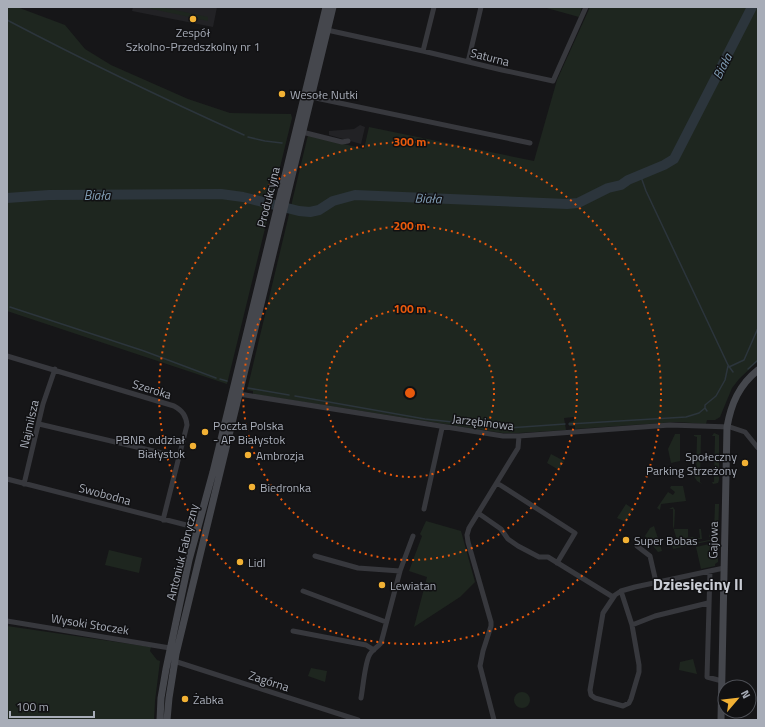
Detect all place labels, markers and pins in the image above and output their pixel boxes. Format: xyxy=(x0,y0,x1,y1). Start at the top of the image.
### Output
marker: Zespół Szkolno-Przedszkolny nr 1 xyxy=(188,14,198,24)
place label: Zespół Szkolno-Przedszkolny nr 1 xyxy=(126,23,260,56)
place label: Wesołe Nutki xyxy=(290,85,358,104)
marker: Wesołe Nutki xyxy=(277,89,287,99)
centre of rings xyxy=(403,386,417,400)
place label: Poczta Polska - AP Białystok xyxy=(213,416,285,449)
marker: Poczta Polska - AP Białystok xyxy=(200,427,210,437)
place label: PBNR oddział Białystok xyxy=(115,430,185,463)
marker: PBNR oddział Białystok xyxy=(188,441,198,451)
place label: Ambrozja xyxy=(256,446,304,465)
place label: Społeczny Parking Strzeżony xyxy=(646,447,737,480)
marker: Ambrozja xyxy=(243,450,253,460)
marker: Społeczny Parking Strzeżony xyxy=(740,458,750,468)
place label: Biedronka xyxy=(260,478,311,497)
marker: Biedronka xyxy=(247,482,257,492)
place label: Super Bobas xyxy=(634,531,698,550)
marker: Super Bobas xyxy=(621,535,631,545)
place label: Lidl xyxy=(248,553,266,572)
marker: Lidl xyxy=(235,557,245,567)
place label: Lewiatan xyxy=(390,576,436,595)
marker: Lewiatan xyxy=(377,580,387,590)
place label: Żabka xyxy=(193,690,223,709)
marker: Żabka xyxy=(180,694,190,704)

